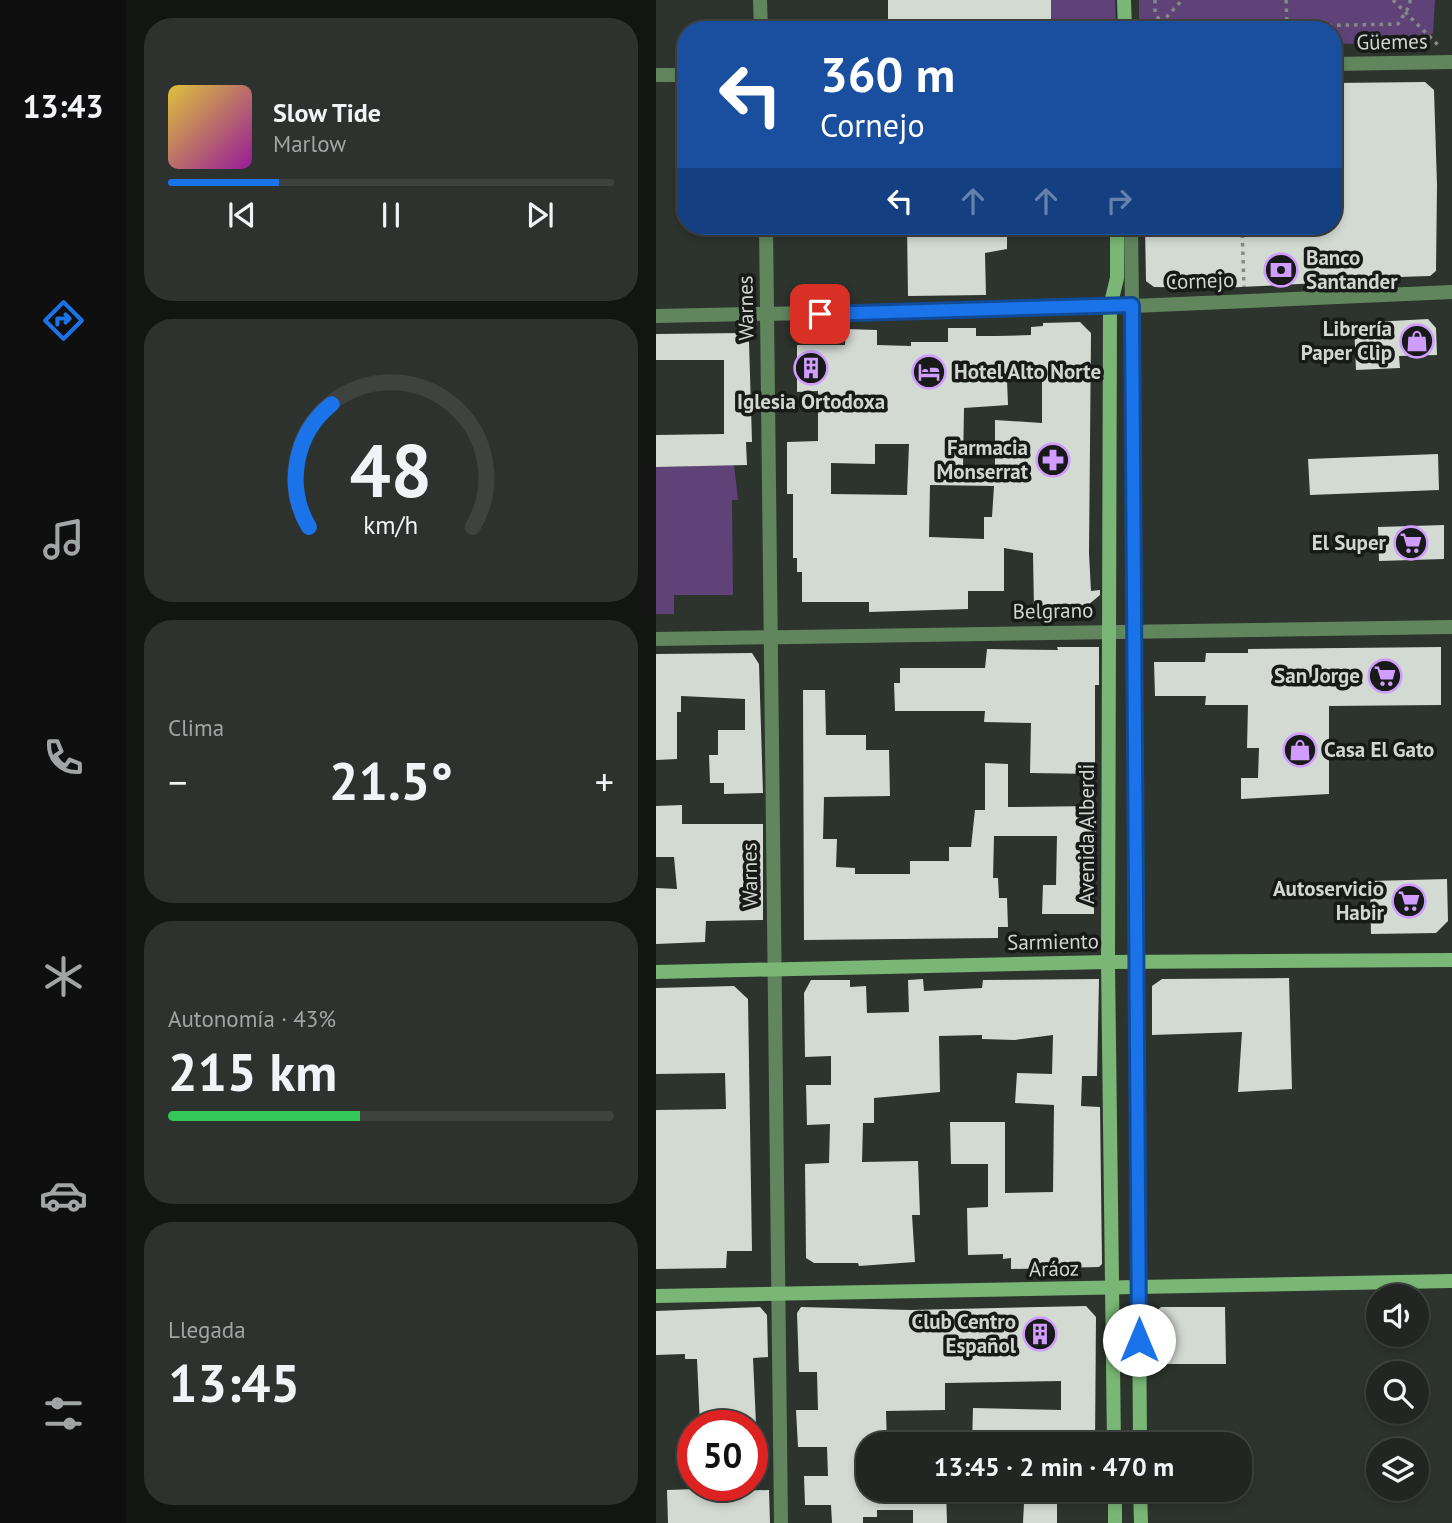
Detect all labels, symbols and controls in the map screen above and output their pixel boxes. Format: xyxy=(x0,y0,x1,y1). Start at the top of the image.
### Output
street label: Güemes xyxy=(1356,27,1428,56)
text: 360 m xyxy=(820,42,955,106)
icon: left xyxy=(705,49,796,140)
text: 13:43 xyxy=(22,85,104,127)
text: Slow Tide xyxy=(273,96,381,129)
text: Cornejo xyxy=(820,104,925,146)
text: Marlow xyxy=(273,129,346,158)
icon: left xyxy=(881,182,919,220)
icon: ahead xyxy=(954,182,992,220)
icon: ahead xyxy=(1027,182,1065,220)
icon: right xyxy=(1100,182,1138,220)
icon: previous xyxy=(223,196,261,234)
icon: pause xyxy=(372,196,410,234)
icon: next xyxy=(521,196,559,234)
place label: Banco Santander xyxy=(1306,244,1398,295)
bank icon: Banco Santander xyxy=(1262,251,1300,289)
street label: Cornejo xyxy=(1165,266,1235,295)
street label: Warnes xyxy=(731,275,760,341)
pin xyxy=(790,284,850,344)
icon: arrive xyxy=(801,295,839,333)
icon: directions xyxy=(39,296,88,345)
place label: Librería Paper Clip xyxy=(1301,315,1392,366)
shop icon: Librería Paper Clip xyxy=(1398,322,1436,360)
building icon: Iglesia Ortodoxa xyxy=(792,349,830,387)
hotel icon: Hotel Alto Norte xyxy=(910,353,948,391)
place label: Hotel Alto Norte xyxy=(954,358,1101,385)
place label: Iglesia Ortodoxa xyxy=(737,388,885,415)
text: 48 xyxy=(350,423,432,517)
place label: Farmacia Monserrat xyxy=(936,434,1029,485)
pharmacy icon: Farmacia Monserrat xyxy=(1034,441,1072,479)
text: km/h xyxy=(364,508,418,540)
icon: music xyxy=(39,515,88,564)
supermarket icon: El Super xyxy=(1392,524,1430,562)
place label: El Super xyxy=(1312,529,1387,556)
street label: Belgrano xyxy=(1012,596,1094,625)
supermarket icon: San Jorge xyxy=(1366,657,1404,695)
place label: San Jorge xyxy=(1274,662,1360,689)
text: Clima xyxy=(168,713,224,742)
shop icon: Casa El Gato xyxy=(1281,731,1319,769)
icon: phone xyxy=(39,733,88,782)
place label: Casa El Gato xyxy=(1324,736,1434,763)
text: 21.5° xyxy=(329,747,453,814)
text: − xyxy=(168,757,187,806)
text: + xyxy=(595,757,614,806)
street label: Avenida Alberdi xyxy=(1073,764,1100,904)
street label: Warnes xyxy=(735,842,764,908)
place label: Autoservicio Habir xyxy=(1273,875,1385,926)
supermarket icon: Autoservicio Habir xyxy=(1390,882,1428,920)
street label: Sarmiento xyxy=(1007,927,1099,956)
icon: climate xyxy=(39,952,88,1001)
text: Autonomía · 43% xyxy=(168,1004,336,1033)
text: 215 km xyxy=(168,1038,337,1105)
icon: car xyxy=(39,1171,88,1220)
street label: Aráoz xyxy=(1029,1255,1079,1282)
map controls xyxy=(1366,1284,1429,1501)
button: sound xyxy=(1366,1284,1429,1347)
position arrow xyxy=(1102,1303,1176,1377)
place label: Club Centro Español xyxy=(911,1308,1017,1359)
text: Llegada xyxy=(168,1315,246,1344)
building icon: Club Centro Español xyxy=(1021,1315,1059,1353)
text: 13:45 xyxy=(168,1349,300,1416)
button: search xyxy=(1366,1361,1429,1424)
icon: filters xyxy=(39,1389,88,1438)
speed limit sign: 50 xyxy=(677,1410,768,1501)
button: layers xyxy=(1366,1438,1429,1501)
text: 13:45 · 2 min · 470 m xyxy=(934,1450,1174,1483)

